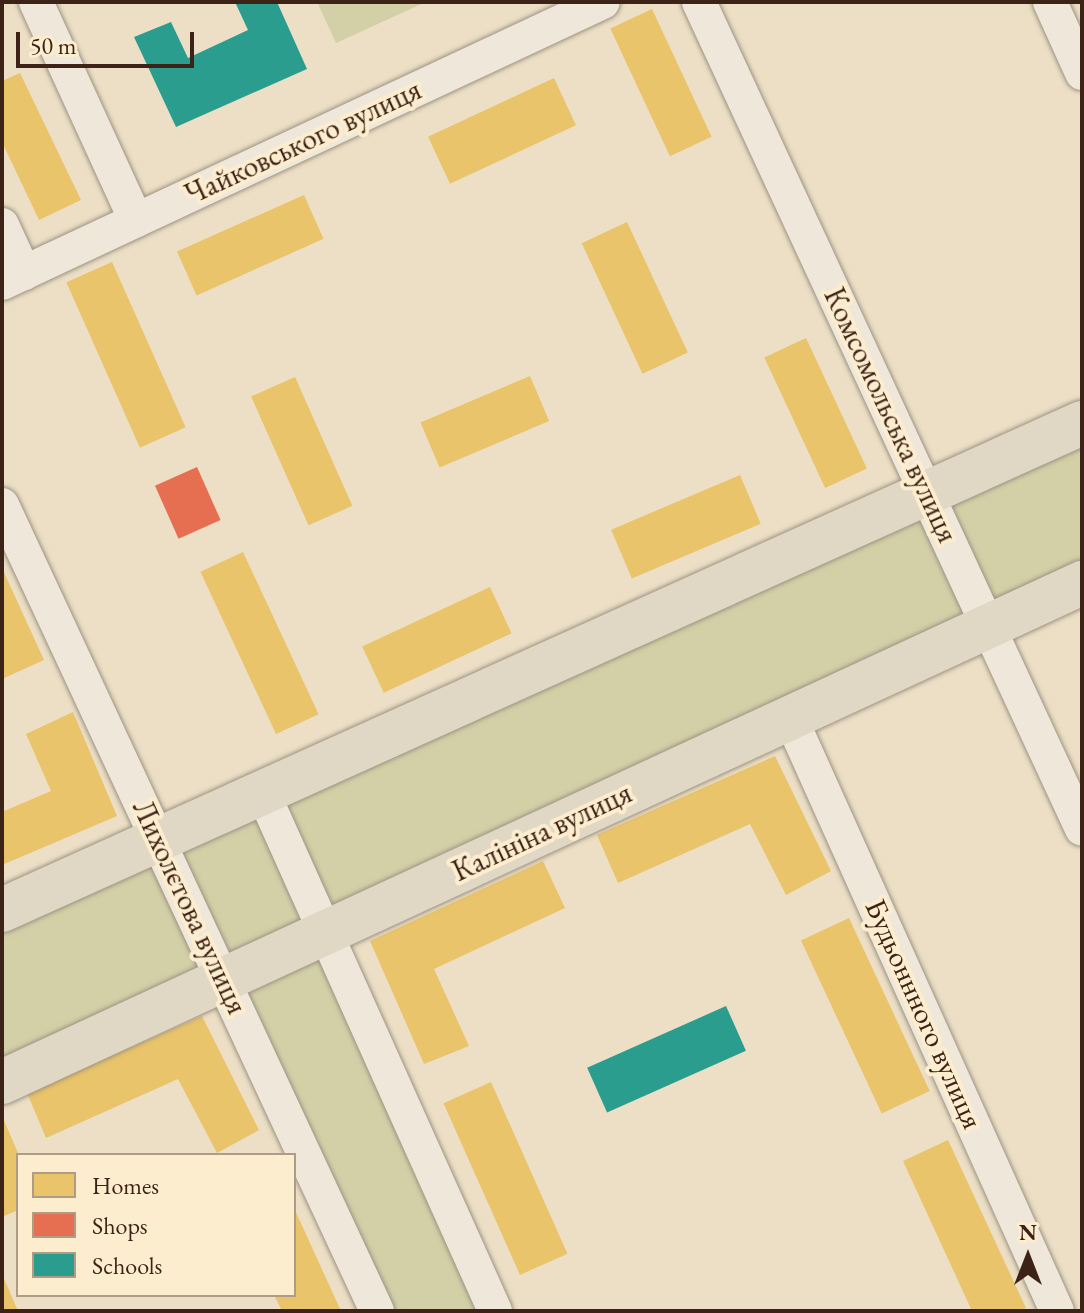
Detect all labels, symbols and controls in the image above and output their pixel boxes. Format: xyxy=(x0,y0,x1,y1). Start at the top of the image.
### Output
scale bar xyxy=(20,16,198,66)
text: 50 m xyxy=(30,30,77,61)
street label: Чайковського вулиця xyxy=(179,71,427,213)
street label: Комсомольська вулиця xyxy=(816,282,966,548)
street label: Калініна вулиця xyxy=(447,775,637,889)
street label: Лихолєтова вулиця xyxy=(125,794,255,1020)
street label: Будьоннного вулиця xyxy=(857,894,991,1134)
legend xyxy=(16,1153,296,1297)
text: Homes xyxy=(92,1170,159,1201)
text: Shops xyxy=(92,1210,148,1241)
north arrow xyxy=(988,1217,1068,1297)
text: N xyxy=(1019,1218,1037,1247)
text: Schools xyxy=(92,1250,162,1281)

